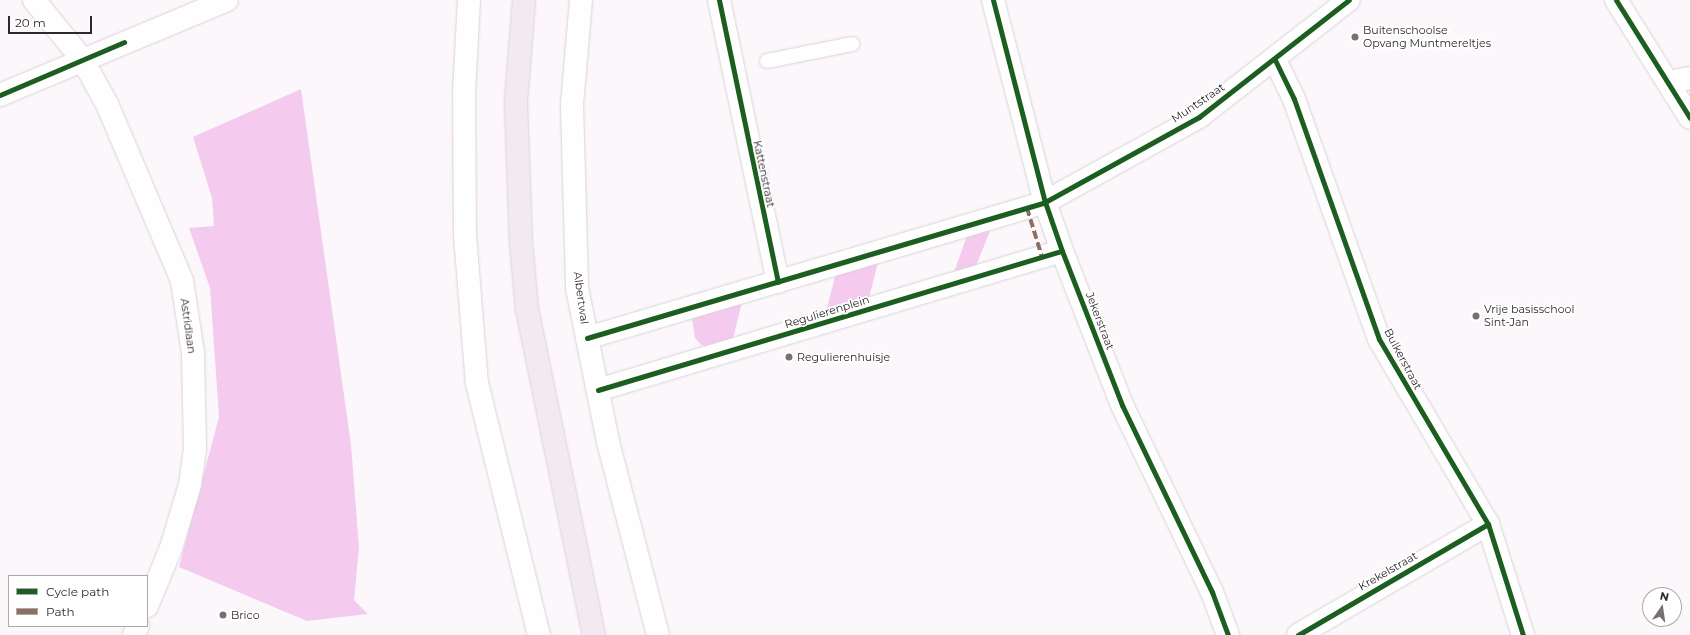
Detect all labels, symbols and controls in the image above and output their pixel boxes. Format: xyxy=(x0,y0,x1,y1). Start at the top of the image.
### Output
scale bar xyxy=(10,8,94,34)
text: 20 m xyxy=(15,15,46,30)
place label: Buitenschoolse Opvang Muntmereltjes xyxy=(1363,24,1491,50)
marker: Buitenschoolse Opvang Muntmereltjes xyxy=(1350,32,1360,42)
street label: Muntstraat xyxy=(1169,80,1227,126)
street label: Kattenstraat xyxy=(750,139,778,209)
street label: Albertwal xyxy=(571,271,591,325)
street label: Jekerstraat xyxy=(1083,290,1117,352)
street label: Regulierenplein xyxy=(783,293,871,331)
street label: Astridlaan xyxy=(178,297,198,355)
place label: Vrije basisschool Sint-Jan xyxy=(1484,303,1574,329)
marker: Vrije basisschool Sint-Jan xyxy=(1471,311,1481,321)
street label: Bulkerstraat xyxy=(1381,326,1425,392)
place label: Regulierenhuisje xyxy=(797,350,890,364)
marker: Regulierenhuisje xyxy=(784,352,794,362)
street label: Krekelstraat xyxy=(1356,549,1420,593)
legend xyxy=(8,575,148,627)
text: Cycle path xyxy=(46,584,109,599)
north arrow xyxy=(1642,587,1682,627)
text: N xyxy=(1659,588,1670,604)
text: Path xyxy=(46,604,75,619)
place label: Brico xyxy=(231,608,260,622)
marker: Brico xyxy=(218,610,228,620)

